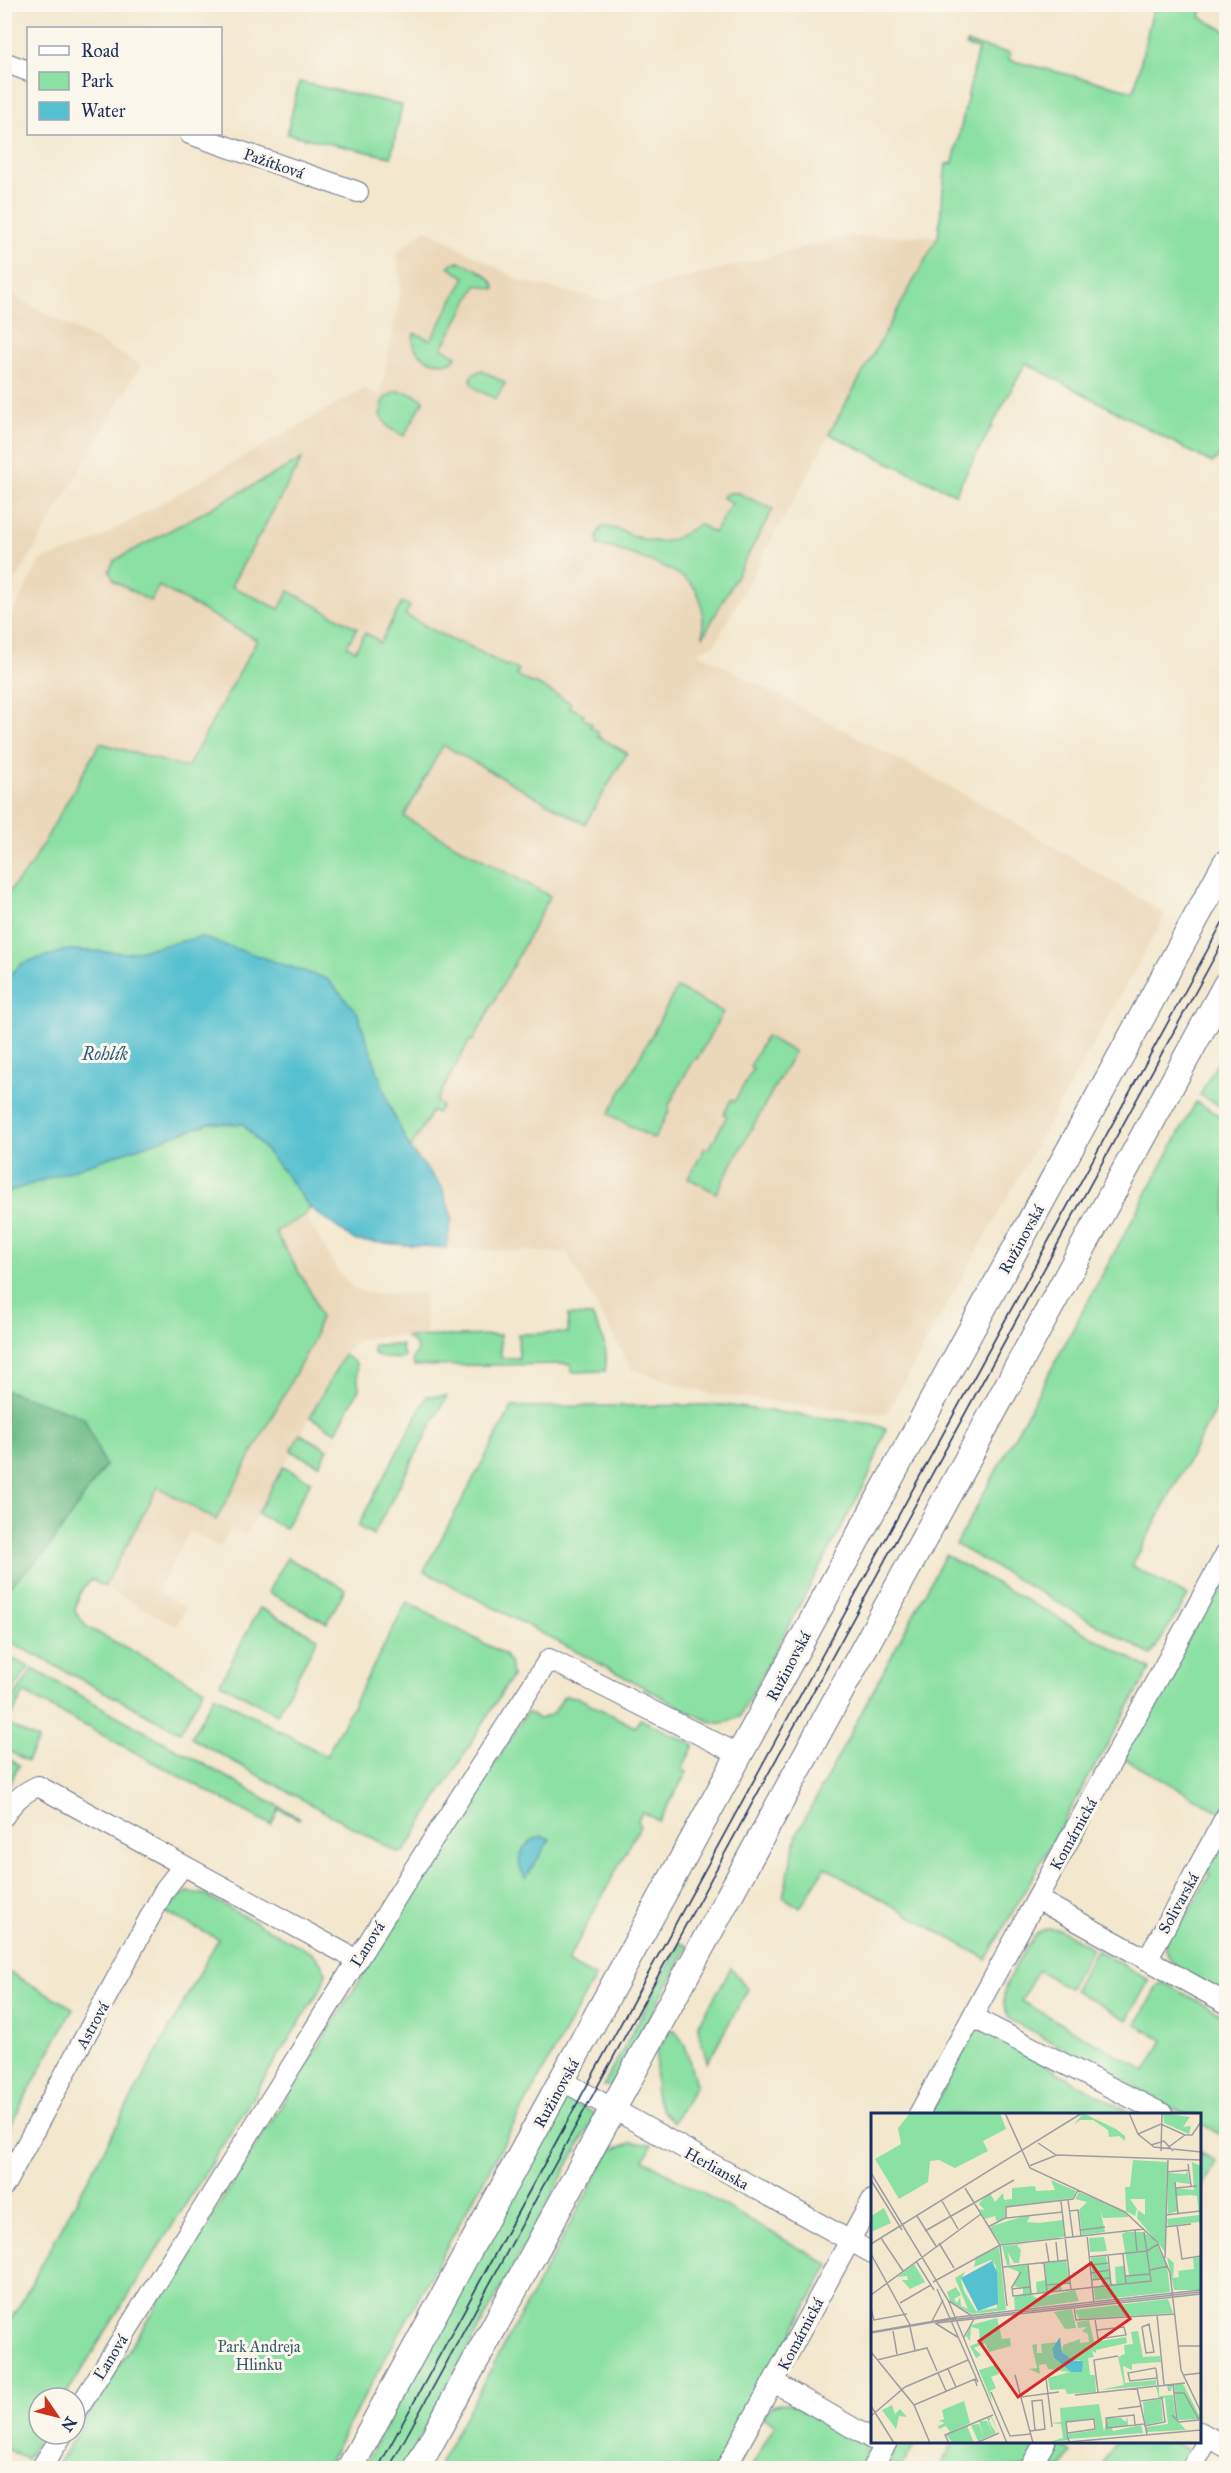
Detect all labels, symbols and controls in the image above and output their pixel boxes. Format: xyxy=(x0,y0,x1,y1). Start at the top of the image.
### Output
legend xyxy=(27,27,222,135)
text: Road xyxy=(81,40,119,62)
text: Park xyxy=(81,70,114,92)
text: Water xyxy=(81,100,126,122)
street label: Pažítková xyxy=(241,144,307,183)
water label: Rohlík xyxy=(81,1043,128,1065)
street label: Ružinovská xyxy=(995,1201,1048,1277)
street label: Ružinovská xyxy=(762,1628,815,1704)
street label: Komárnická xyxy=(1046,1795,1101,1874)
street label: Solivarská xyxy=(1154,1869,1203,1937)
street label: Ľanová xyxy=(346,1918,389,1970)
street label: Astrová xyxy=(71,1998,113,2053)
street label: Ružinovská xyxy=(530,2055,583,2131)
inset map xyxy=(871,2113,1201,2443)
street label: Herlianska xyxy=(681,2143,752,2194)
street label: Komárnická xyxy=(773,2295,828,2374)
street label: Ľanová xyxy=(89,2331,132,2383)
park label: Park Andreja Hlinku xyxy=(217,2337,301,2374)
north arrow xyxy=(27,2386,87,2446)
text: N xyxy=(57,2413,81,2436)

